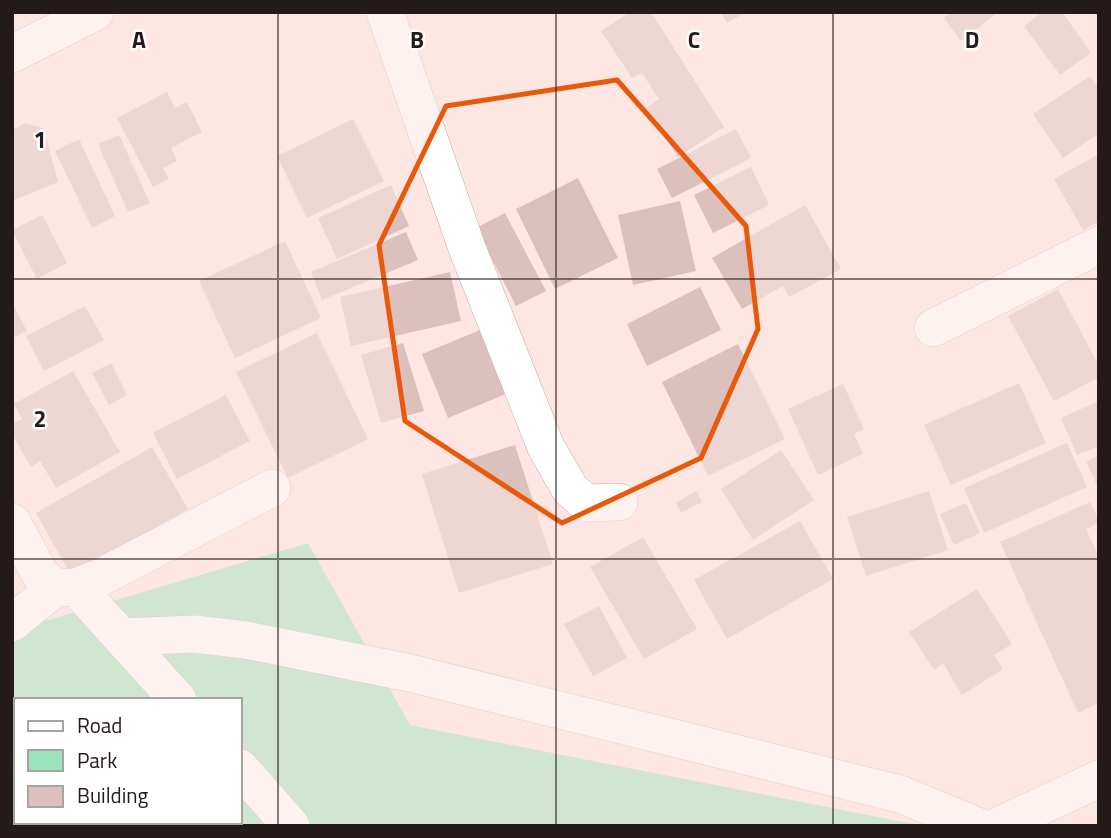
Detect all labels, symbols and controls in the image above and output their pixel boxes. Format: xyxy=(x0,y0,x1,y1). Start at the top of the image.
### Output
text: A xyxy=(132,22,146,57)
text: B xyxy=(410,22,424,57)
text: C xyxy=(688,22,700,57)
text: D xyxy=(965,22,979,57)
text: 1 xyxy=(34,122,46,157)
text: 2 xyxy=(34,401,46,436)
legend xyxy=(14,698,242,824)
text: Road xyxy=(77,709,122,741)
text: Park xyxy=(77,744,117,776)
text: Building xyxy=(77,779,149,811)

